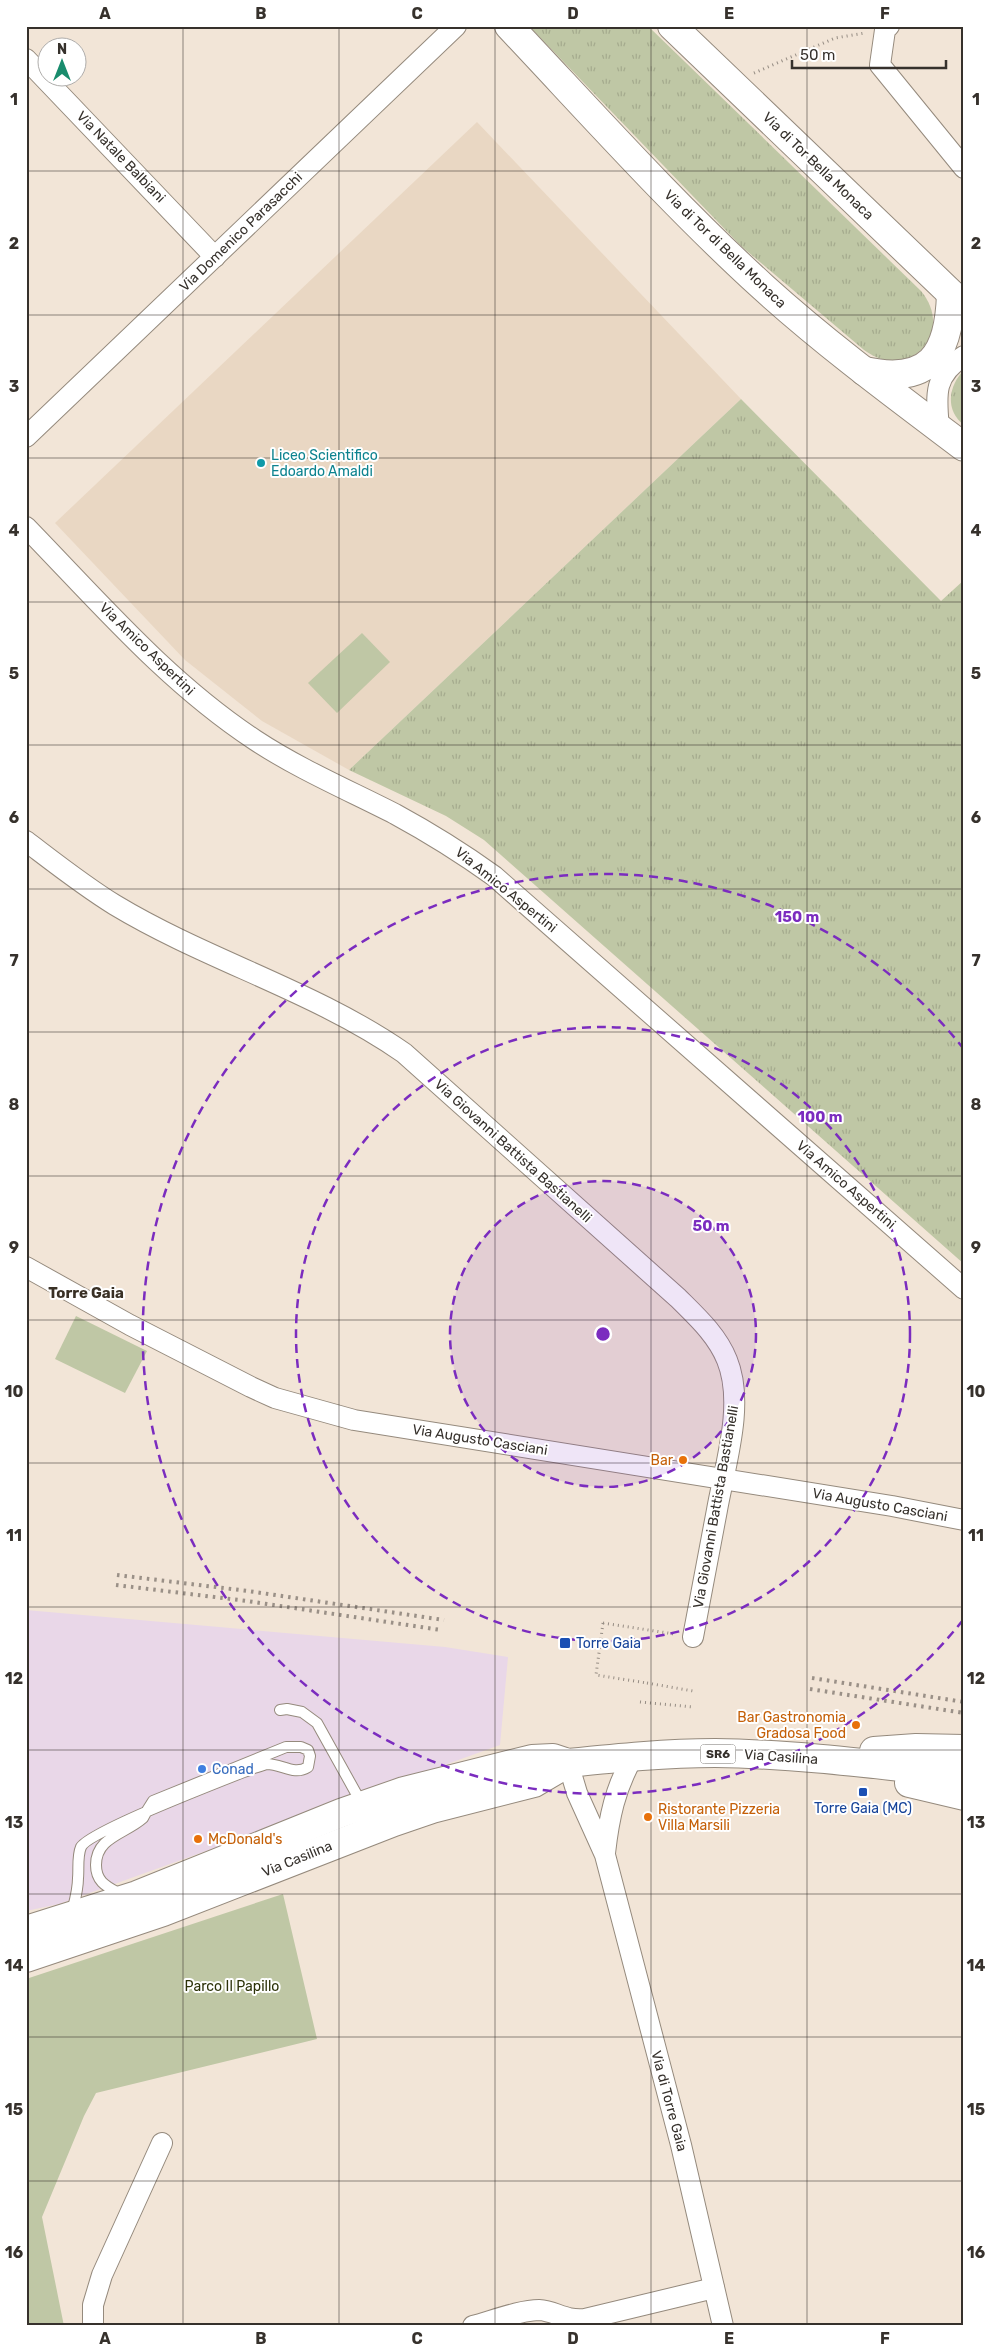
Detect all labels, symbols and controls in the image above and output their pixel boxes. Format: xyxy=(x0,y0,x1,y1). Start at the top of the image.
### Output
text: A xyxy=(99,4,111,23)
text: B xyxy=(255,4,267,23)
text: C xyxy=(411,4,423,23)
text: D xyxy=(567,4,579,23)
text: E xyxy=(724,4,734,23)
text: F xyxy=(880,4,890,23)
north arrow xyxy=(38,38,88,88)
scale bar xyxy=(792,38,946,70)
text: N xyxy=(57,41,67,58)
text: 50 m xyxy=(800,46,835,64)
text: 1 xyxy=(10,90,18,109)
text: 1 xyxy=(972,90,980,109)
street label: Via Natale Balbiani xyxy=(73,108,169,206)
street label: Via di Tor Bella Monaca xyxy=(759,109,877,223)
street label: Via Domenico Parasacchi xyxy=(176,169,306,295)
street label: Via di Tor di Bella Monaca xyxy=(661,186,789,312)
text: 2 xyxy=(9,234,19,253)
text: 2 xyxy=(971,234,981,253)
text: 3 xyxy=(9,377,19,396)
text: 3 xyxy=(971,377,981,396)
place label: Liceo Scientifico Edoardo Amaldi xyxy=(271,447,378,480)
marker: Liceo Scientifico Edoardo Amaldi xyxy=(255,457,267,469)
text: 4 xyxy=(9,521,20,540)
text: 4 xyxy=(971,521,982,540)
street label: Via Amico Aspertini xyxy=(96,599,198,699)
text: 5 xyxy=(9,664,19,683)
text: 5 xyxy=(971,664,981,683)
text: 6 xyxy=(9,808,19,827)
text: 6 xyxy=(971,808,981,827)
street label: Via Amico Aspertini xyxy=(452,844,560,936)
text: 150 m xyxy=(775,908,819,926)
text: 7 xyxy=(9,951,19,970)
text: 7 xyxy=(971,951,981,970)
street label: Via Giovanni Battista Bastianelli xyxy=(431,1076,595,1226)
text: 8 xyxy=(9,1095,20,1114)
text: 8 xyxy=(971,1095,982,1114)
text: 100 m xyxy=(798,1108,842,1126)
street label: Via Amico Aspertini xyxy=(793,1137,899,1233)
text: 50 m xyxy=(693,1217,729,1235)
text: 9 xyxy=(9,1238,19,1257)
text: 9 xyxy=(971,1238,981,1257)
district label: Torre Gaia xyxy=(48,1284,124,1302)
centre of rings xyxy=(594,1325,612,1343)
text: 10 xyxy=(5,1382,24,1401)
text: 10 xyxy=(967,1382,986,1401)
street label: Via Giovanni Battista Bastianelli xyxy=(690,1404,742,1610)
street label: Via Augusto Casciani xyxy=(411,1421,549,1459)
place label: Bar xyxy=(651,1452,674,1469)
marker: Bar xyxy=(677,1454,689,1466)
street label: Via Augusto Casciani xyxy=(811,1485,949,1525)
text: 11 xyxy=(6,1526,22,1545)
text: 11 xyxy=(968,1526,984,1545)
place label: Torre Gaia xyxy=(576,1635,641,1652)
marker: Torre Gaia xyxy=(558,1636,572,1650)
text: 12 xyxy=(5,1669,23,1688)
text: 12 xyxy=(967,1669,985,1688)
place label: Bar Gastronomia Gradosa Food xyxy=(737,1709,846,1742)
marker: Bar Gastronomia Gradosa Food xyxy=(850,1719,862,1731)
road number: SR6 xyxy=(700,1745,736,1764)
street label: Via Casilina xyxy=(743,1746,819,1768)
place label: Conad xyxy=(212,1761,254,1778)
marker: Conad xyxy=(196,1763,208,1775)
marker: Torre Gaia (MC) xyxy=(857,1786,869,1798)
place label: Torre Gaia (MC) xyxy=(814,1800,912,1817)
place label: Ristorante Pizzeria Villa Marsili xyxy=(658,1801,780,1834)
marker: Ristorante Pizzeria Villa Marsili xyxy=(642,1811,654,1823)
text: 13 xyxy=(5,1813,23,1832)
text: 13 xyxy=(967,1813,985,1832)
place label: McDonald's xyxy=(208,1831,282,1848)
marker: McDonald's xyxy=(192,1833,204,1845)
street label: Via Casilina xyxy=(259,1837,335,1881)
text: 14 xyxy=(5,1956,24,1975)
text: 14 xyxy=(967,1956,986,1975)
park label: Parco Il Papillo xyxy=(185,1978,279,1995)
street label: Via di Torre Gaia xyxy=(647,2049,691,2153)
text: 15 xyxy=(5,2100,23,2119)
text: 15 xyxy=(967,2100,985,2119)
text: 16 xyxy=(5,2243,23,2262)
text: 16 xyxy=(967,2243,985,2262)
text: A xyxy=(99,2329,111,2348)
text: B xyxy=(255,2329,267,2348)
text: C xyxy=(411,2329,423,2348)
text: D xyxy=(567,2329,579,2348)
text: E xyxy=(724,2329,734,2348)
text: F xyxy=(880,2329,890,2348)

